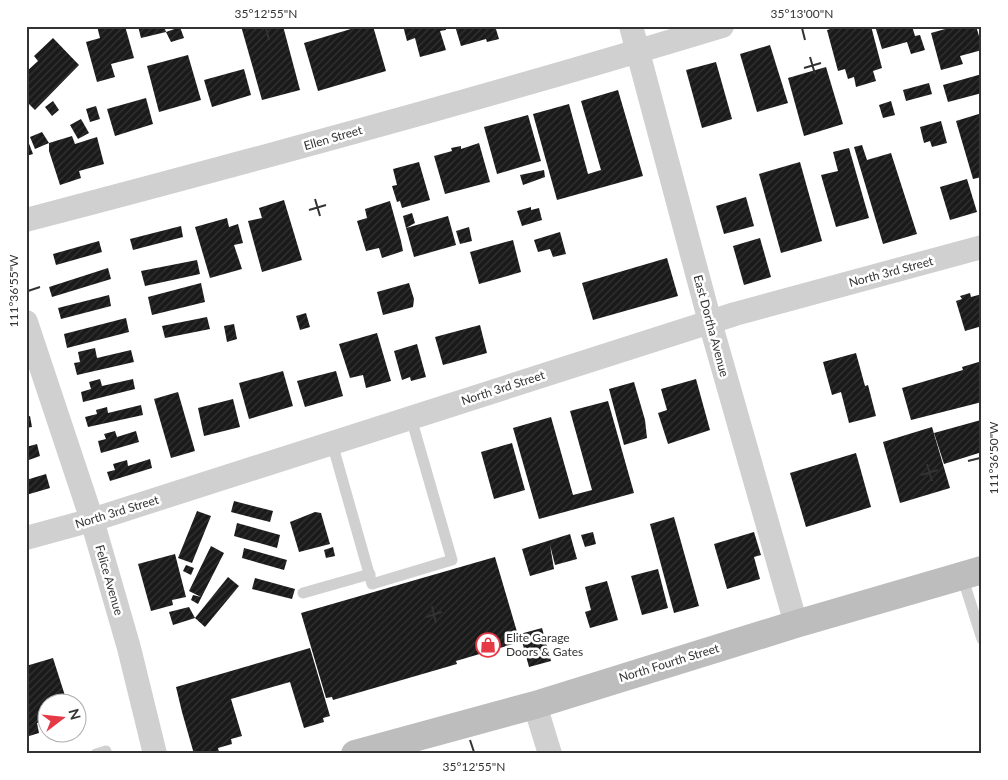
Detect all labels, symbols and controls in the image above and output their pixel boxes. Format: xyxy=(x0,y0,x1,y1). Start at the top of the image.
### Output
text: 35°12'55"N xyxy=(235,6,297,21)
text: 35°13'00"N xyxy=(771,6,833,21)
street label: Ellen Street xyxy=(302,122,365,153)
street label: North 3rd Street xyxy=(847,253,935,290)
text: 111°36'55"W xyxy=(6,254,21,328)
street label: East Dortha Avenue xyxy=(691,273,732,379)
street label: North 3rd Street xyxy=(459,367,547,408)
text: 111°36'50"W xyxy=(986,421,1001,495)
street label: North 3rd Street xyxy=(73,491,161,531)
street label: Felice Avenue xyxy=(92,543,127,617)
place label: Elite Garage Doors & Gates xyxy=(506,630,583,659)
shop icon: Elite Garage Doors & Gates xyxy=(475,632,501,658)
street label: North Fourth Street xyxy=(617,640,721,685)
north arrow xyxy=(38,692,88,742)
text: N xyxy=(65,707,85,722)
text: 35°12'55"N xyxy=(443,759,505,774)

